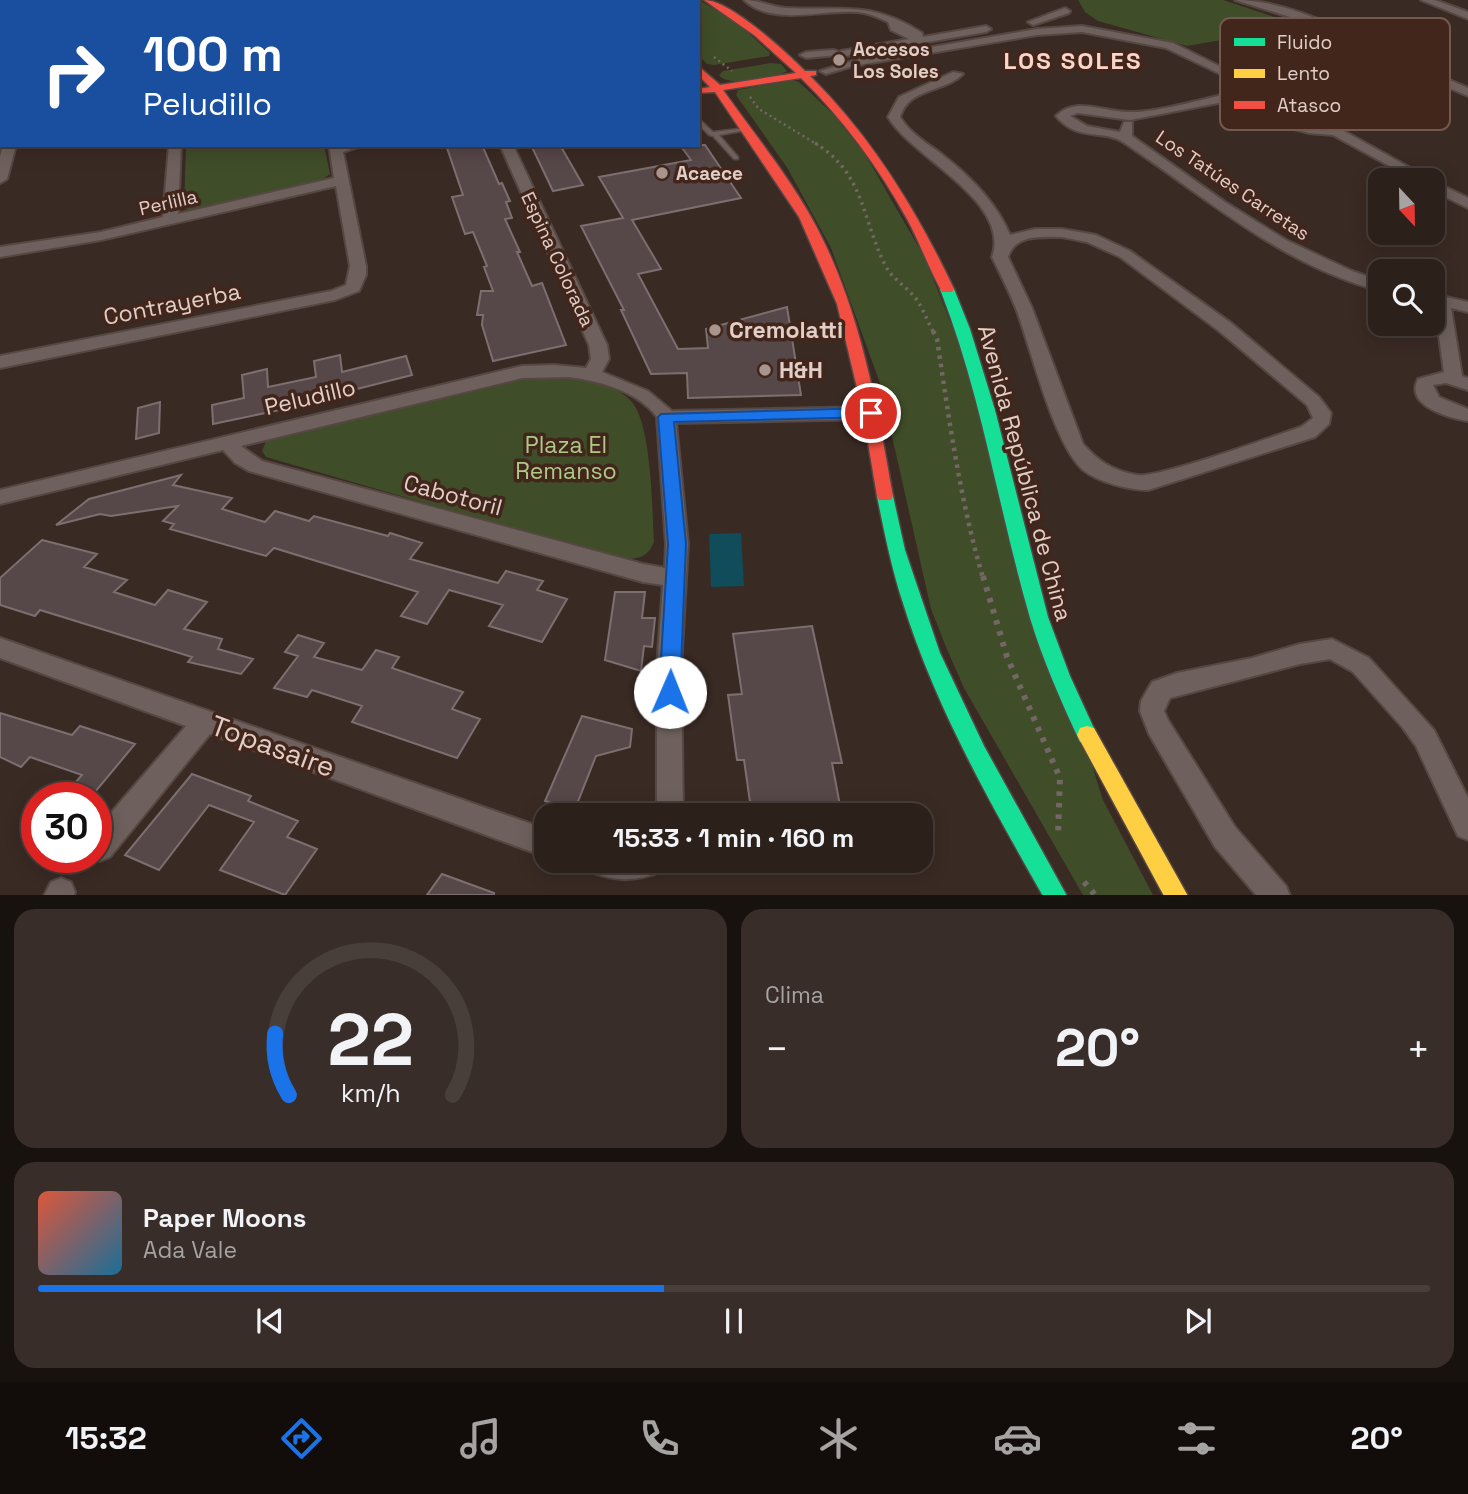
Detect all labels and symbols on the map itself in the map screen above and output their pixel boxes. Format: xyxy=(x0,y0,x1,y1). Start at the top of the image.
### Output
legend xyxy=(1220,18,1450,130)
text: Fluido xyxy=(1277,30,1332,55)
place label: Accesos Los Soles xyxy=(853,37,939,84)
district label: LOS SOLES xyxy=(1004,45,1142,76)
marker: Accesos Los Soles xyxy=(831,52,847,68)
text: Lento xyxy=(1277,61,1330,86)
text: Atasco xyxy=(1277,93,1341,118)
street label: Los Tatúes Carretas xyxy=(1151,125,1314,246)
place label: Acaece xyxy=(676,161,743,186)
marker: Acaece xyxy=(654,165,670,181)
north arrow xyxy=(1368,168,1446,245)
street label: Perlilla xyxy=(137,184,200,221)
street label: Espina Colorada xyxy=(515,188,600,331)
street label: Contrayerba xyxy=(101,276,243,332)
place label: Cremolatti xyxy=(729,315,843,345)
marker: Cremolatti xyxy=(707,322,723,338)
street label: Avenida República de China xyxy=(971,322,1079,624)
place label: H&H xyxy=(779,355,823,385)
marker: H&H xyxy=(757,362,773,378)
street label: Peludillo xyxy=(261,372,359,422)
pin xyxy=(841,383,901,443)
park label: Plaza El Remanso xyxy=(515,430,617,486)
street label: Cabotoril xyxy=(400,467,506,523)
position arrow xyxy=(633,655,707,729)
street label: Topasaire xyxy=(206,707,340,785)
speed limit sign: 30 xyxy=(21,782,112,873)

